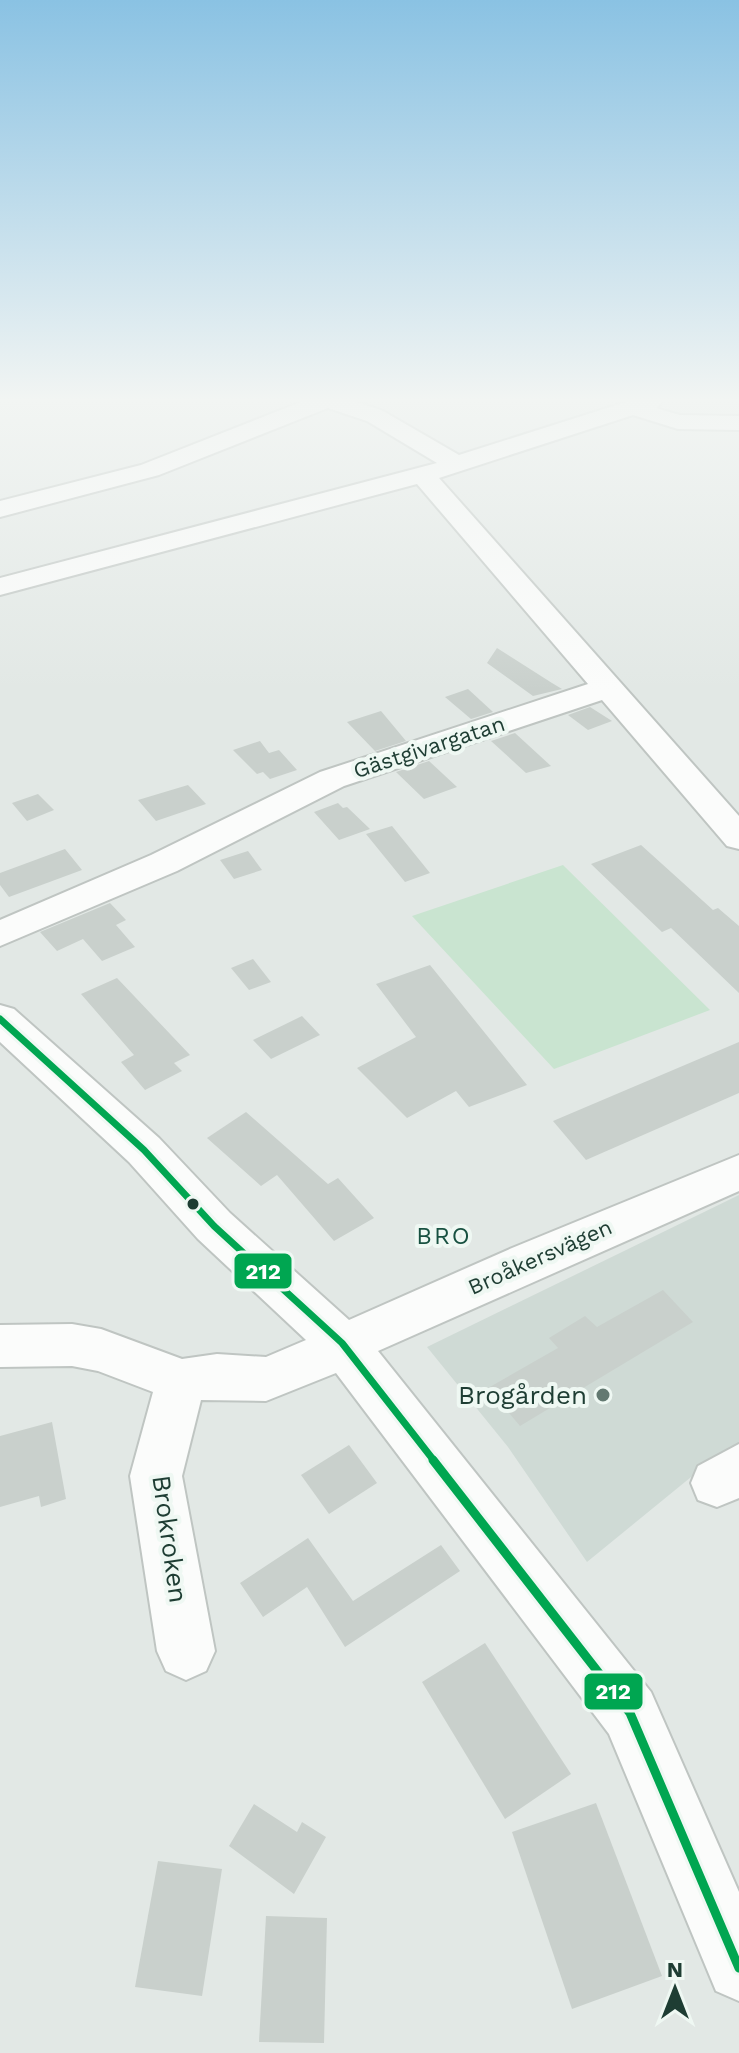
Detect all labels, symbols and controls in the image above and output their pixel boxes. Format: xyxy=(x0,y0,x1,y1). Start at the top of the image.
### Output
street label: Gästgivargatan xyxy=(350,711,508,783)
unlabelled marker xyxy=(185,1196,201,1212)
street label: Broåkersvägen xyxy=(464,1214,616,1300)
district label: BRO xyxy=(416,1222,472,1250)
line badge: 212 xyxy=(233,1252,293,1290)
text: 212 xyxy=(245,1259,281,1284)
place label: Brogården xyxy=(458,1380,587,1410)
marker: Brogården xyxy=(594,1386,612,1404)
street label: Brokroken xyxy=(146,1473,194,1605)
line badge: 212 xyxy=(583,1672,644,1711)
text: 212 xyxy=(595,1679,631,1704)
north arrow xyxy=(635,1949,715,2029)
text: N xyxy=(667,1957,683,1982)

